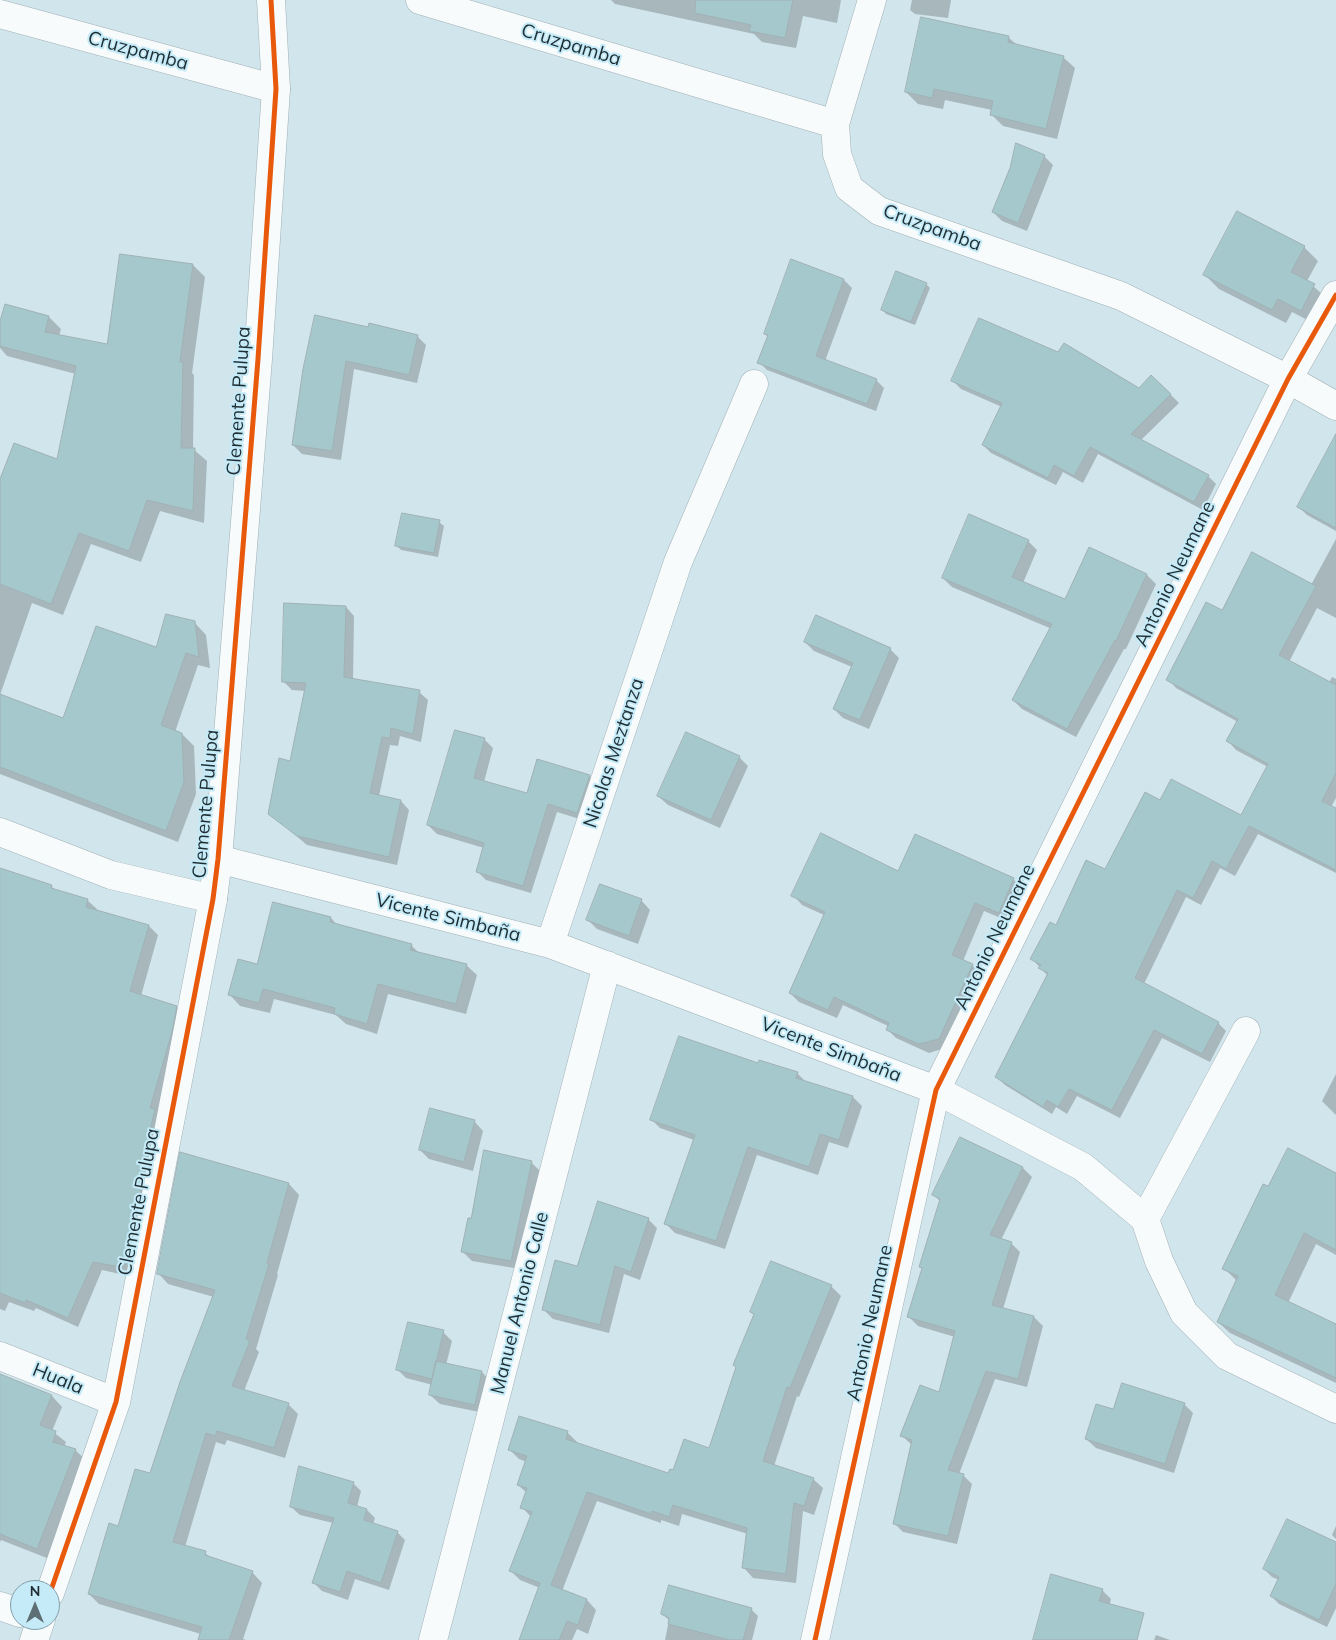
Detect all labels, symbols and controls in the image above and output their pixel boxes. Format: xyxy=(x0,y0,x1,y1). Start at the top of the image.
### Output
street label: Cruzpamba xyxy=(518,19,624,71)
street label: Cruzpamba xyxy=(85,27,191,75)
street label: Cruzpamba xyxy=(880,200,984,256)
street label: Clemente Pulupa xyxy=(222,326,256,476)
street label: Antonio Neumane xyxy=(1130,498,1220,650)
street label: Nicolas Meztanza xyxy=(579,675,649,831)
street label: Clemente Pulupa xyxy=(188,729,224,879)
street label: Antonio Neumane xyxy=(950,861,1040,1013)
street label: Vicente Simbaña xyxy=(373,889,523,947)
street label: Vicente Simbaña xyxy=(758,1013,904,1087)
street label: Clemente Pulupa xyxy=(114,1127,164,1277)
street label: Manuel Antonio Calle xyxy=(486,1209,554,1397)
street label: Antonio Neumane xyxy=(842,1243,898,1403)
street label: Huala xyxy=(29,1359,87,1399)
north arrow xyxy=(10,1580,60,1630)
text: N xyxy=(30,1582,40,1600)

